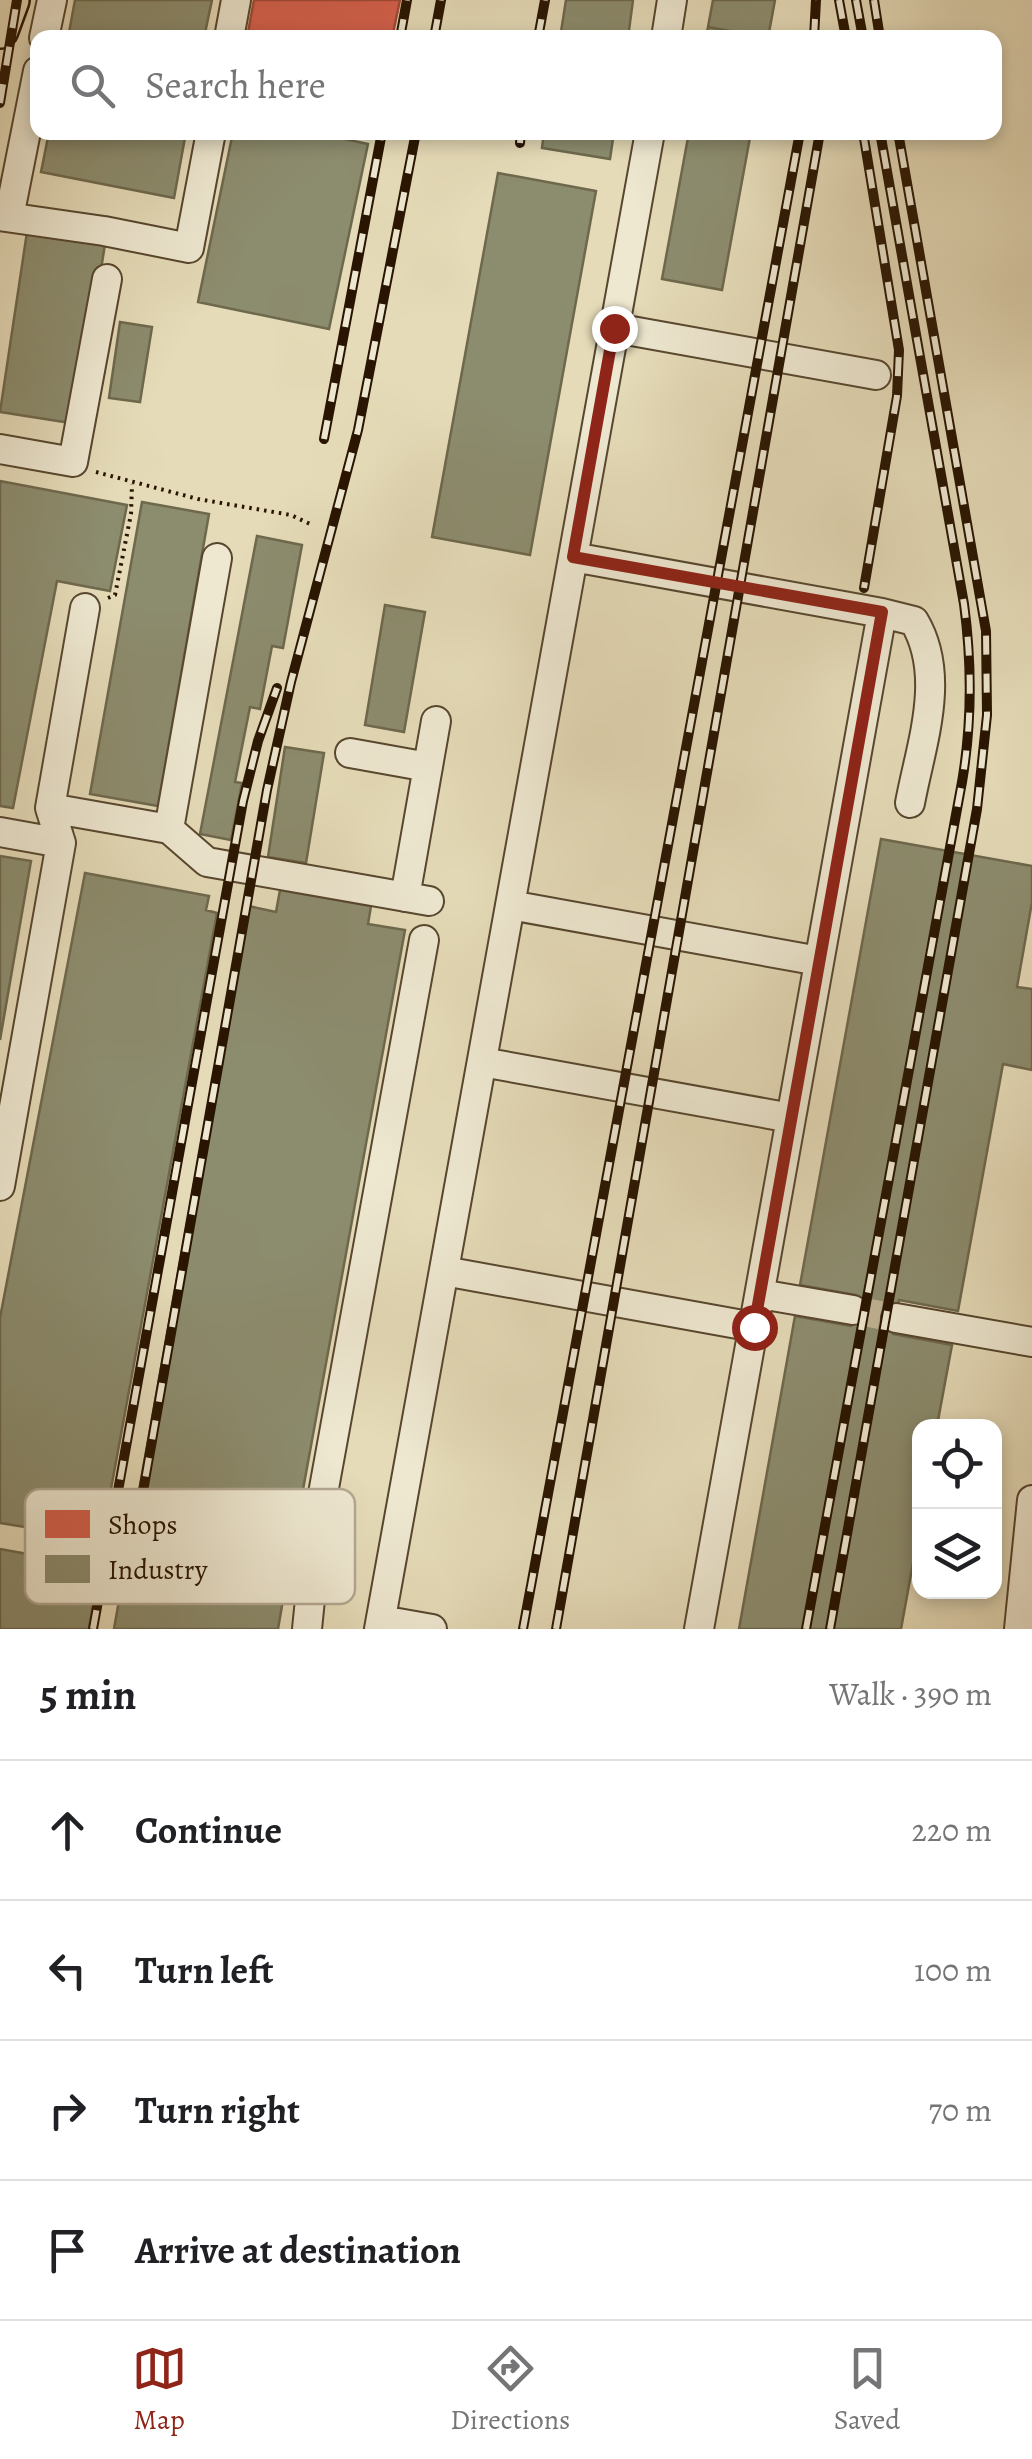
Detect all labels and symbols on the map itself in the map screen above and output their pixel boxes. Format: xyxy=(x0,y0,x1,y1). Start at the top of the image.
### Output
route end xyxy=(592,306,638,352)
route start xyxy=(732,1305,778,1351)
legend xyxy=(25,1489,355,1604)
text: Shops xyxy=(108,1506,178,1544)
text: Industry xyxy=(108,1551,208,1589)

